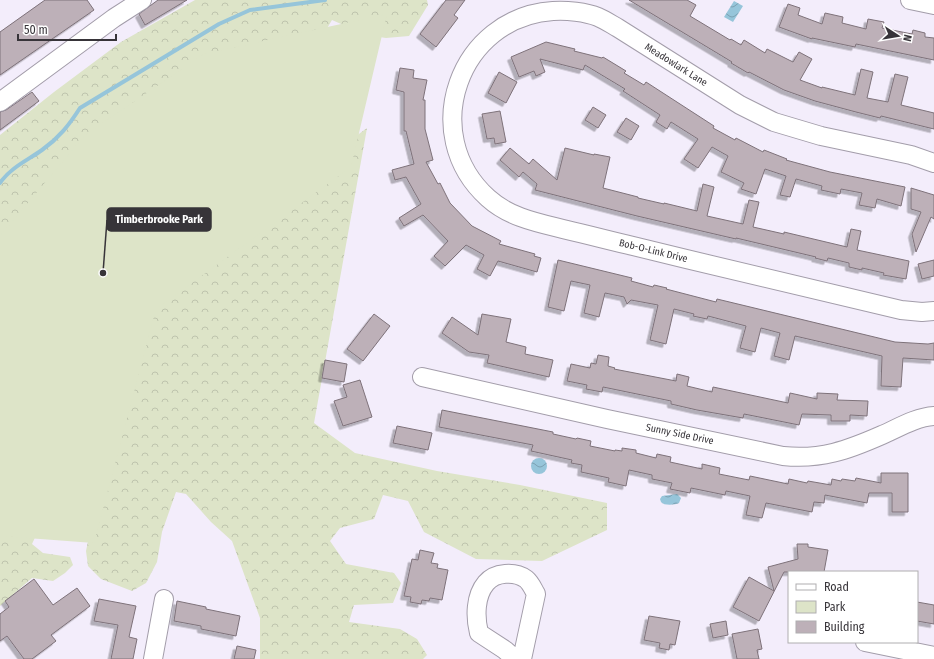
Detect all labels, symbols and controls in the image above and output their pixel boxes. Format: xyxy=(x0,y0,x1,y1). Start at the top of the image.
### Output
scale bar xyxy=(18,16,116,42)
north arrow xyxy=(878,16,918,56)
text: 50 m xyxy=(24,23,48,37)
text: N xyxy=(900,33,914,43)
street label: Meadowlark Lane xyxy=(643,41,710,89)
callout: Timberbrooke Park xyxy=(107,208,211,231)
text: Timberbrooke Park xyxy=(115,213,203,226)
street label: Bob-O-Link Drive xyxy=(618,237,689,265)
street label: Sunny Side Drive xyxy=(645,421,715,447)
legend xyxy=(788,571,918,643)
text: Road xyxy=(824,580,849,594)
text: Park xyxy=(824,600,846,614)
text: Building xyxy=(824,620,865,634)

